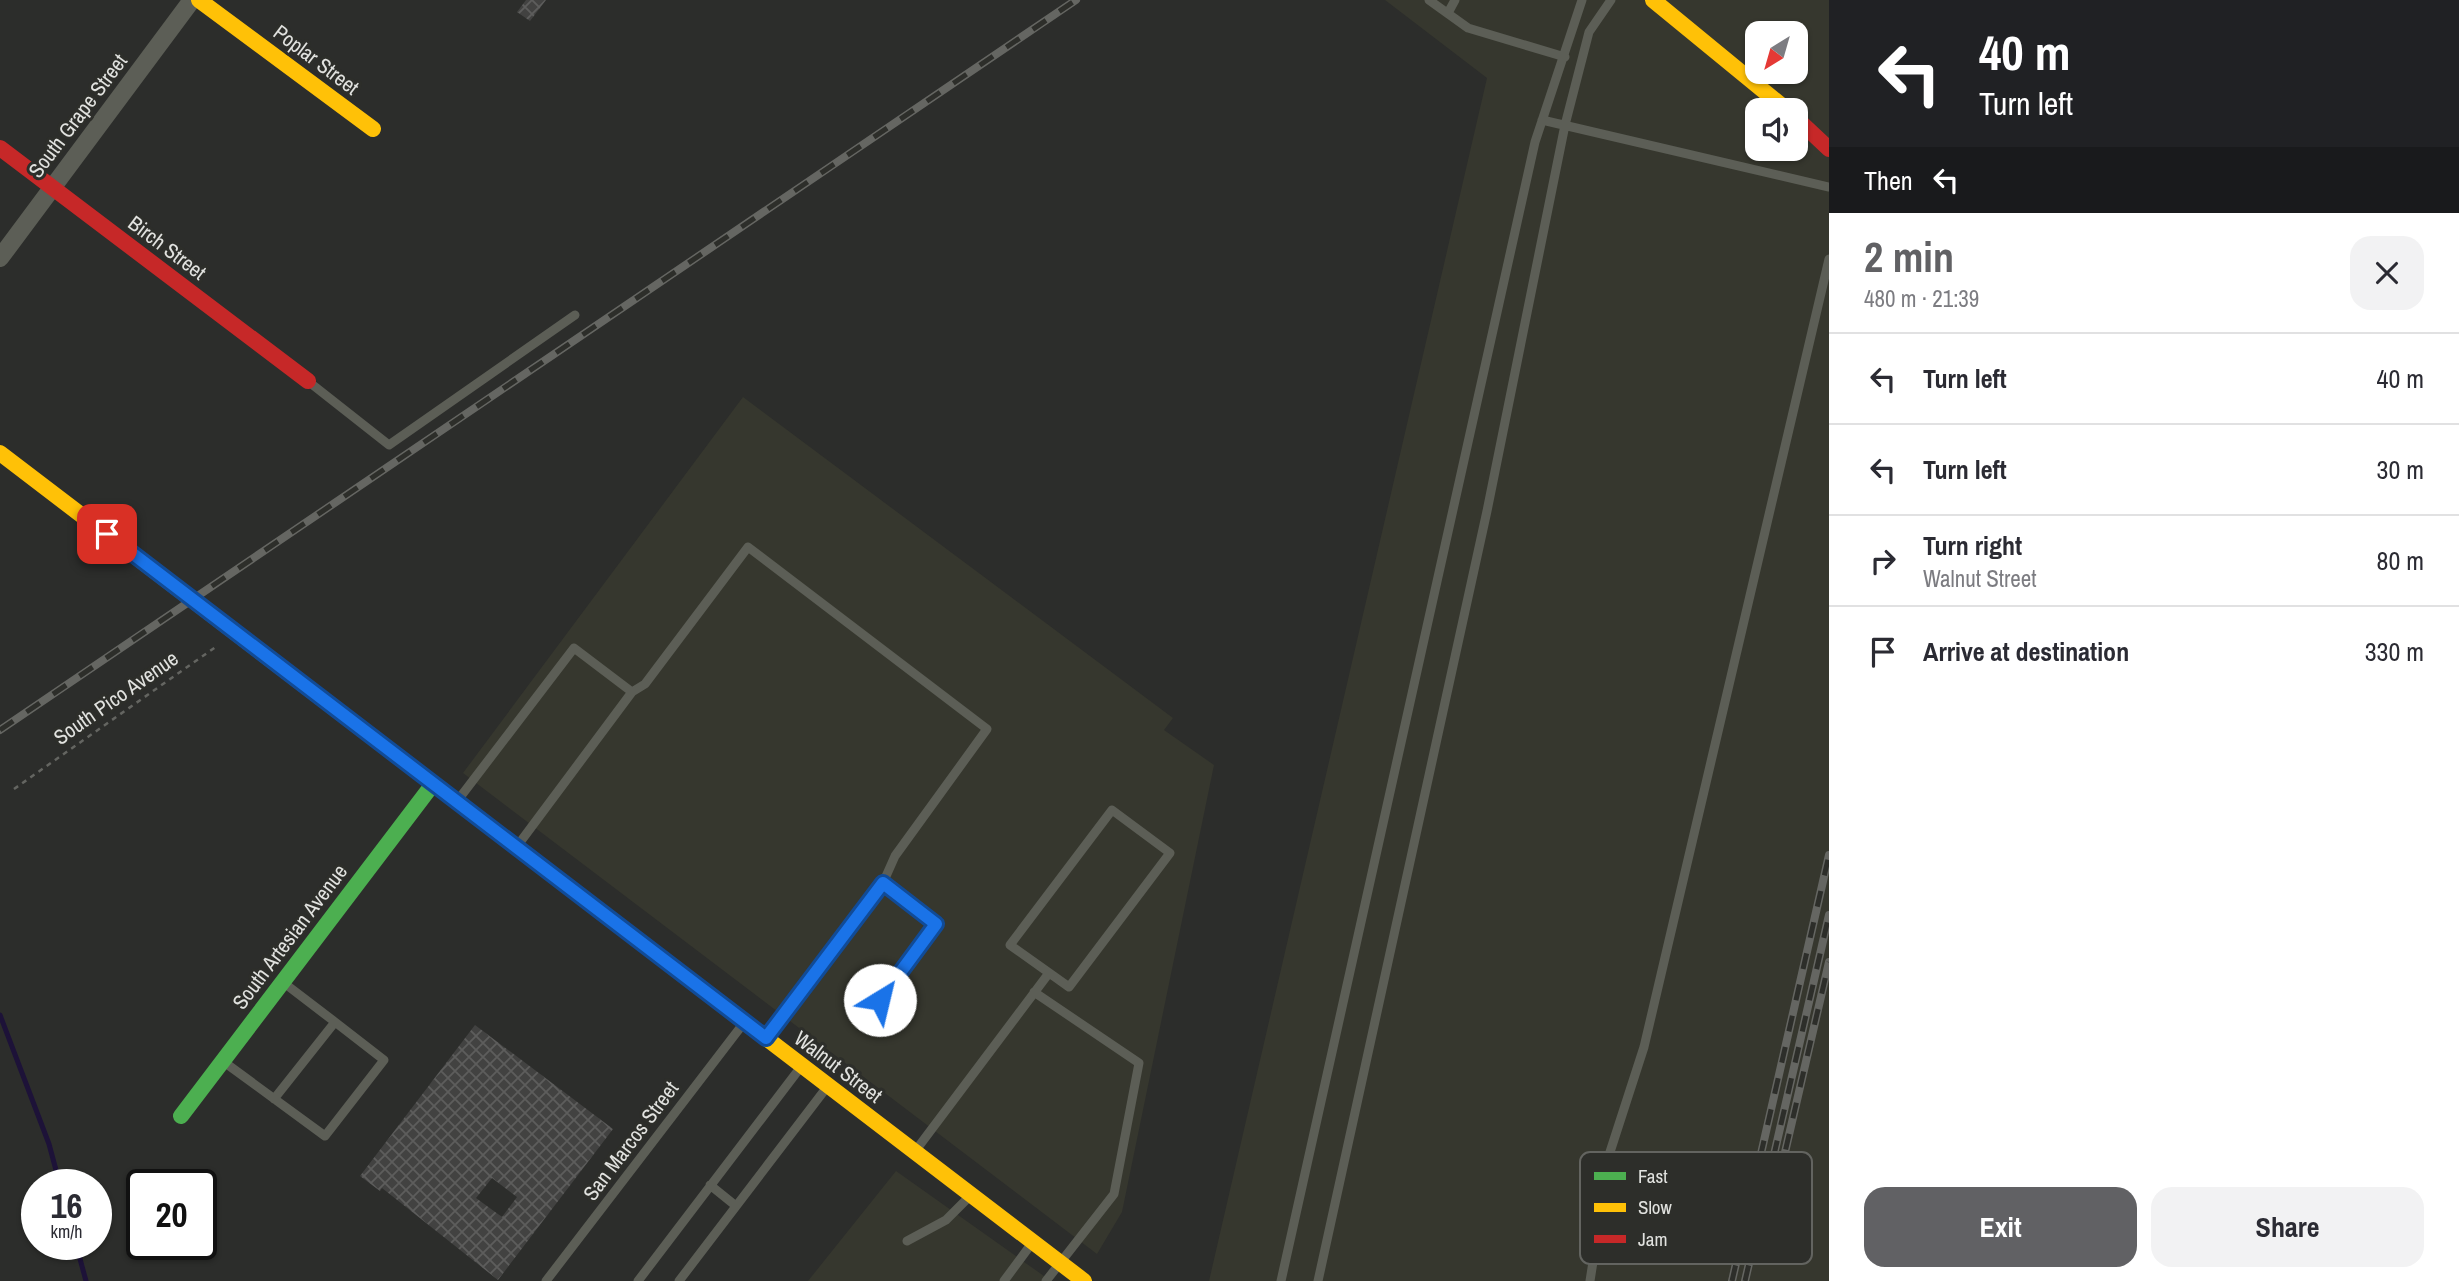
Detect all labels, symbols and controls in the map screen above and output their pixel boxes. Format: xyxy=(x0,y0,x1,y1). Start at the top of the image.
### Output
street label: Poplar Street xyxy=(267,18,365,102)
text: 40 m xyxy=(1979,19,2071,85)
north arrow xyxy=(1745,21,1808,84)
map controls xyxy=(1745,21,1808,161)
icon: left xyxy=(1864,28,1955,119)
street label: South Grape Street xyxy=(21,48,134,184)
text: Turn left xyxy=(1979,82,2073,125)
button: sound xyxy=(1745,98,1808,161)
icon: left xyxy=(1927,161,1965,199)
text: Then xyxy=(1864,163,1913,198)
street label: Birch Street xyxy=(122,209,213,287)
text: 2 min xyxy=(1864,229,1954,285)
button: close xyxy=(2350,236,2424,310)
text: 480 m · 21:39 xyxy=(1864,283,1979,314)
icon: left xyxy=(1864,360,1902,398)
text: Turn left xyxy=(1923,361,2007,396)
text: 40 m xyxy=(2377,361,2424,396)
icon: left xyxy=(1864,451,1902,489)
text: Turn left xyxy=(1923,452,2007,487)
text: 30 m xyxy=(2377,452,2424,487)
pin xyxy=(77,504,137,564)
icon: arrive xyxy=(88,515,126,553)
text: Turn right xyxy=(1923,528,2022,563)
icon: right xyxy=(1864,542,1902,580)
text: 80 m xyxy=(2377,543,2424,578)
text: Walnut Street xyxy=(1923,563,2037,594)
icon: arrive xyxy=(1864,633,1902,671)
text: Arrive at destination xyxy=(1923,634,2129,669)
text: 330 m xyxy=(2365,634,2424,669)
street label: South Pico Avenue xyxy=(48,644,184,751)
street label: South Artesian Avenue xyxy=(225,858,354,1015)
position arrow xyxy=(843,963,917,1037)
street label: Walnut Street xyxy=(788,1024,889,1110)
street label: San Marcos Street xyxy=(576,1075,685,1206)
legend xyxy=(1580,1152,1812,1264)
text: Fast xyxy=(1638,1163,1668,1189)
speed limit sign: 20 xyxy=(126,1169,217,1260)
text: 16 xyxy=(51,1182,82,1229)
button: Exit xyxy=(1864,1187,2137,1267)
button: Share xyxy=(2151,1187,2424,1267)
text: Slow xyxy=(1638,1194,1673,1220)
text: km/h xyxy=(51,1219,83,1244)
text: Jam xyxy=(1638,1226,1667,1252)

